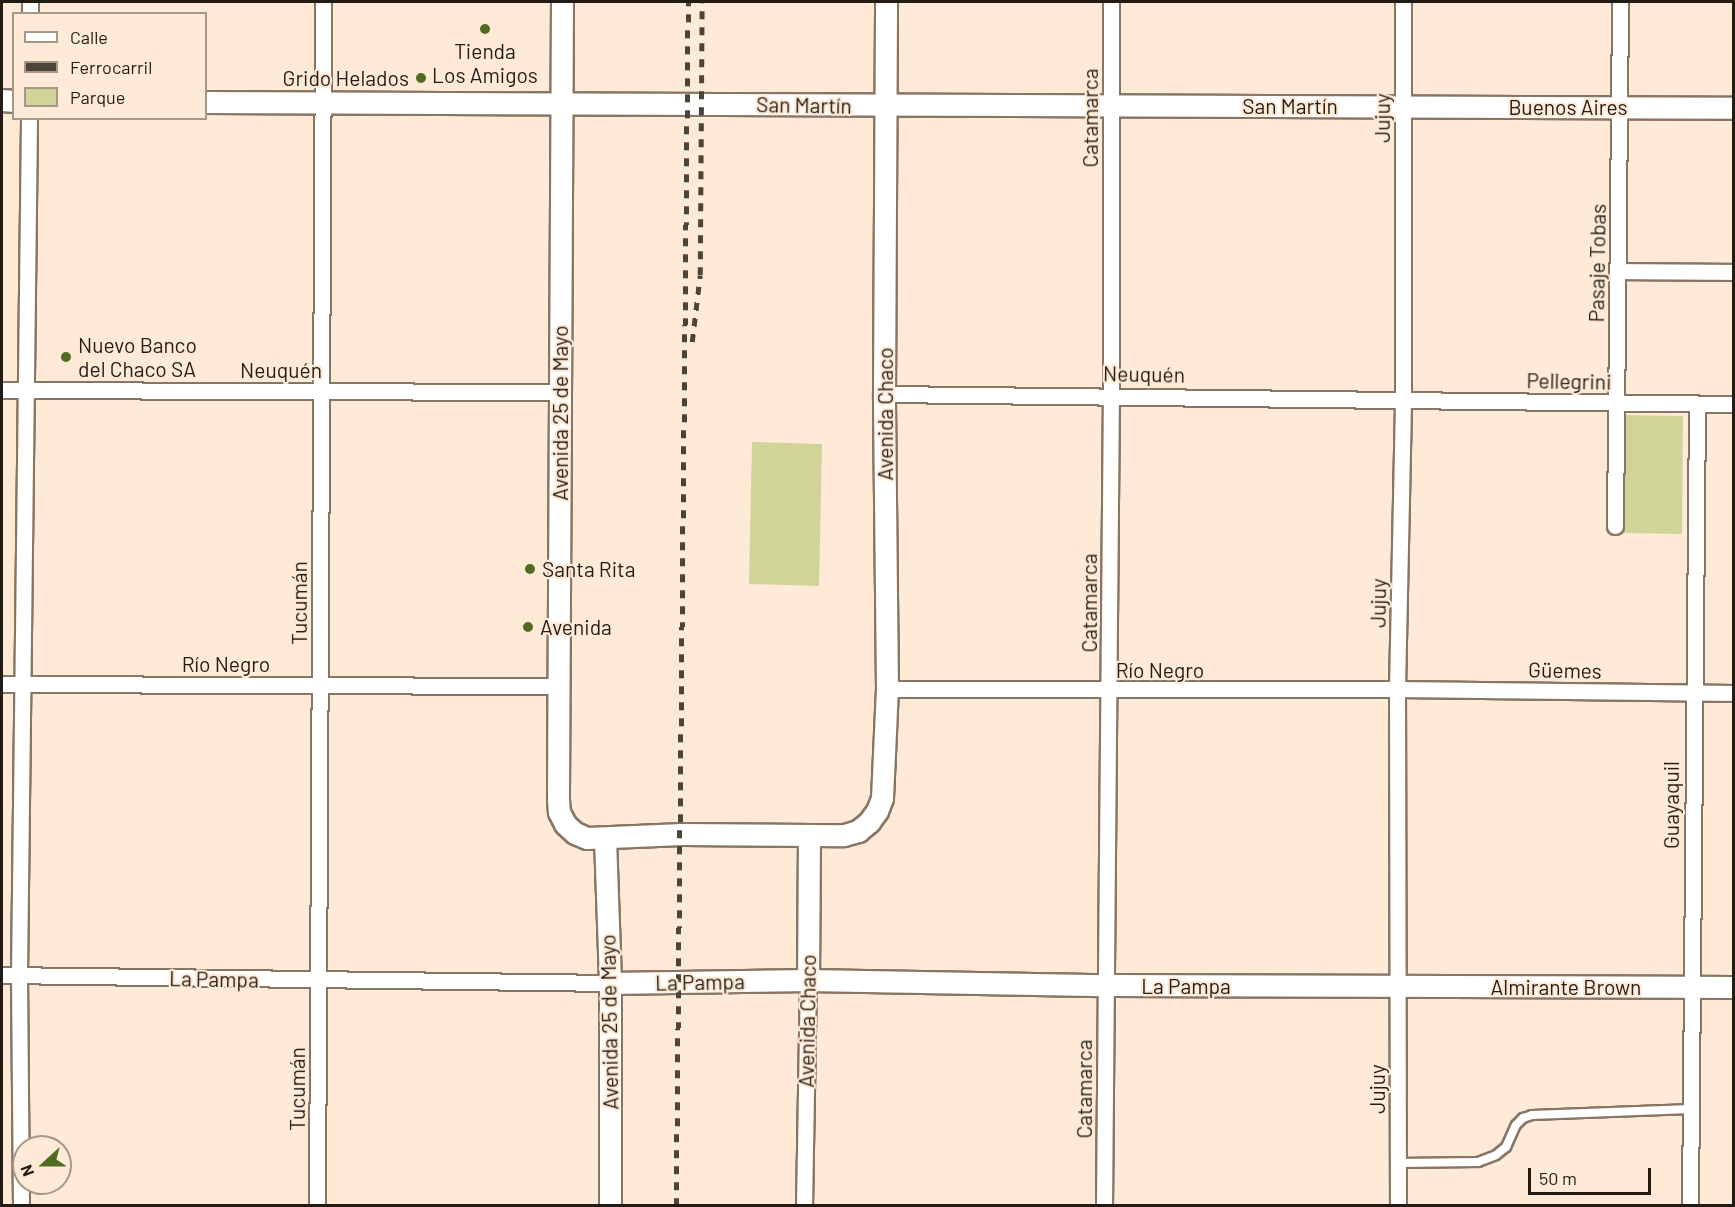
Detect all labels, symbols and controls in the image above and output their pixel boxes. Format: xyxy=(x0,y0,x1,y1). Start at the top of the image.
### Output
legend xyxy=(12,12,207,120)
marker: Tienda Los Amigos xyxy=(478,22,492,36)
text: Calle xyxy=(70,26,108,48)
place label: Tienda Los Amigos xyxy=(432,38,538,88)
text: Ferrocarril xyxy=(70,56,152,78)
place label: Grido Helados xyxy=(283,65,409,91)
street label: Catamarca xyxy=(1077,69,1103,167)
marker: Grido Helados xyxy=(414,71,428,85)
text: Parque xyxy=(70,86,125,108)
street label: San Martín xyxy=(756,92,852,118)
street label: San Martín xyxy=(1242,93,1338,119)
street label: Jujuy xyxy=(1369,93,1395,143)
street label: Buenos Aires xyxy=(1509,94,1627,120)
street label: Pasaje Tobas xyxy=(1583,203,1611,323)
street label: Avenida 25 de Mayo xyxy=(547,325,573,501)
place label: Nuevo Banco del Chaco SA xyxy=(78,332,197,382)
street label: Avenida Chaco xyxy=(872,347,898,481)
marker: Nuevo Banco del Chaco SA xyxy=(59,350,73,364)
street label: Neuquén xyxy=(240,357,322,383)
street label: Neuquén xyxy=(1103,361,1185,387)
street label: Pellegrini xyxy=(1526,368,1612,394)
street label: Catamarca xyxy=(1076,554,1102,652)
place label: Santa Rita xyxy=(542,556,635,582)
street label: Tucumán xyxy=(286,561,312,645)
marker: Santa Rita xyxy=(523,562,537,576)
street label: Jujuy xyxy=(1365,578,1391,628)
place label: Avenida xyxy=(540,614,612,640)
marker: Avenida xyxy=(521,620,535,634)
street label: Río Negro xyxy=(182,651,270,677)
street label: Río Negro xyxy=(1116,657,1204,683)
street label: Güemes xyxy=(1528,657,1602,683)
street label: Guayaquil xyxy=(1658,761,1684,849)
street label: Avenida 25 de Mayo xyxy=(595,934,623,1110)
street label: Avenida Chaco xyxy=(793,954,821,1088)
street label: La Pampa xyxy=(169,966,259,992)
street label: La Pampa xyxy=(655,969,745,995)
street label: La Pampa xyxy=(1141,973,1231,999)
street label: Almirante Brown xyxy=(1491,974,1641,1000)
street label: Catamarca xyxy=(1071,1040,1097,1138)
street label: Tucumán xyxy=(284,1047,310,1131)
street label: Jujuy xyxy=(1364,1064,1390,1114)
north arrow xyxy=(12,1135,72,1195)
scale bar xyxy=(1531,1156,1654,1194)
text: N xyxy=(16,1163,37,1179)
text: 50 m xyxy=(1539,1167,1577,1189)

